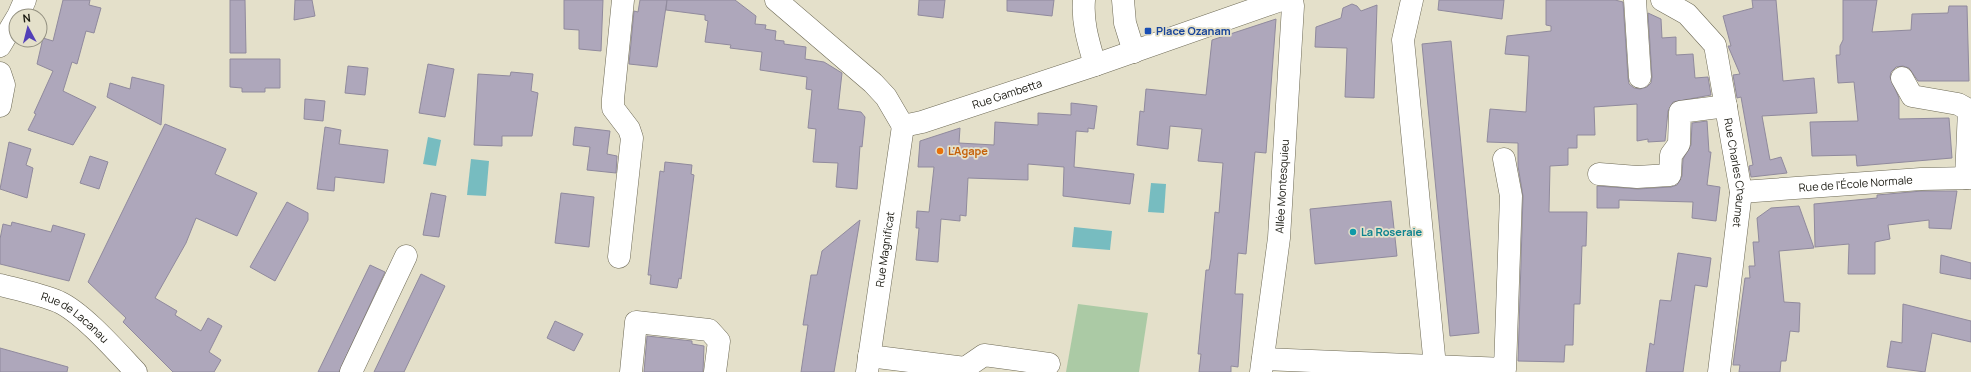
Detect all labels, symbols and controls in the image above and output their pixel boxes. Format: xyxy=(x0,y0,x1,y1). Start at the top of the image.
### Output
north arrow xyxy=(8,8,48,48)
text: N xyxy=(22,10,32,26)
place label: Place Ozanam xyxy=(1156,23,1231,38)
marker: Place Ozanam xyxy=(1143,26,1153,36)
street label: Rue Gambetta xyxy=(970,75,1044,112)
street label: Rue Charles Chaumet xyxy=(1721,117,1749,228)
street label: Allée Montesquieu xyxy=(1271,139,1292,234)
place label: L'Agape xyxy=(948,143,988,158)
marker: L'Agape xyxy=(935,146,945,156)
street label: Rue de l'École Normale xyxy=(1798,172,1914,195)
street label: Rue Magnificat xyxy=(872,210,897,288)
place label: La Roseraie xyxy=(1361,224,1423,239)
marker: La Roseraie xyxy=(1348,227,1358,237)
street label: Rue de Lacanau xyxy=(39,288,112,346)

